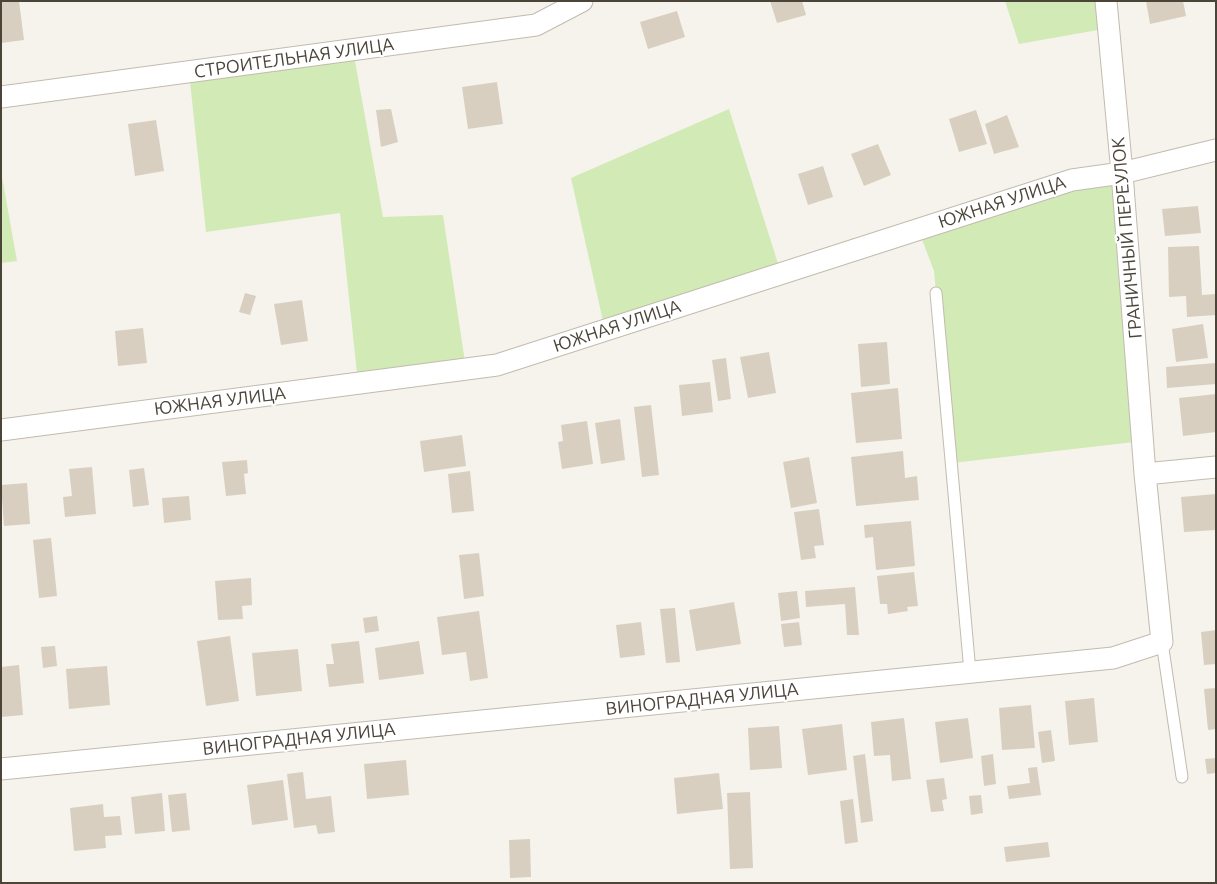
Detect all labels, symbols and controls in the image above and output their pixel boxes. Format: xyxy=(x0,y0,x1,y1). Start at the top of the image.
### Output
street label: СТРОИТЕЛЬНАЯ УЛИЦА xyxy=(193,33,395,83)
street label: ГРАНИЧНЫЙ ПЕРЕУЛОК xyxy=(1107,136,1147,340)
street label: ЮЖНАЯ УЛИЦА xyxy=(936,171,1068,233)
street label: ЮЖНАЯ УЛИЦА xyxy=(551,295,683,357)
street label: ЮЖНАЯ УЛИЦА xyxy=(153,382,287,420)
street label: ВИНОГРАДНАЯ УЛИЦА xyxy=(605,678,799,720)
street label: ВИНОГРАДНАЯ УЛИЦА xyxy=(202,718,396,760)

